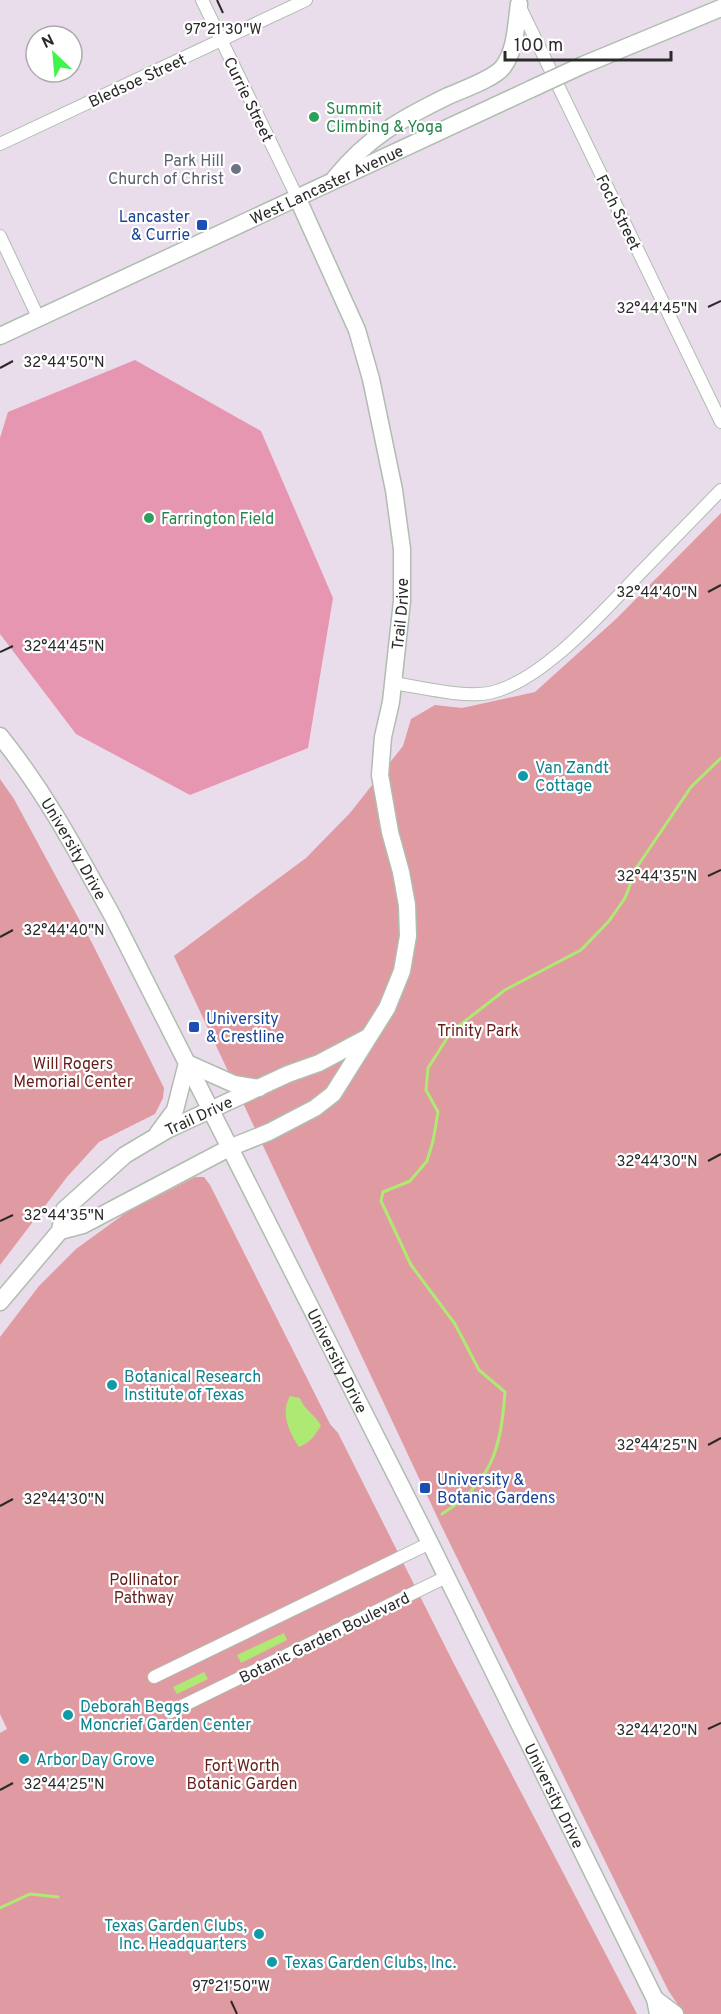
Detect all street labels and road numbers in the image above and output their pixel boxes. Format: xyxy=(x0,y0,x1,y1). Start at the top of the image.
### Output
street label: Bledsoe Street xyxy=(86,50,190,113)
street label: Currie Street xyxy=(218,54,276,146)
street label: West Lancaster Avenue xyxy=(247,142,407,230)
street label: Foch Street xyxy=(590,172,644,254)
street label: Trail Drive xyxy=(389,578,414,651)
street label: University Drive xyxy=(35,795,110,904)
street label: Trail Drive xyxy=(162,1093,236,1142)
street label: University Drive xyxy=(301,1306,371,1417)
street label: Botanic Garden Boulevard xyxy=(236,1589,413,1689)
street label: University Drive xyxy=(518,1741,587,1852)

